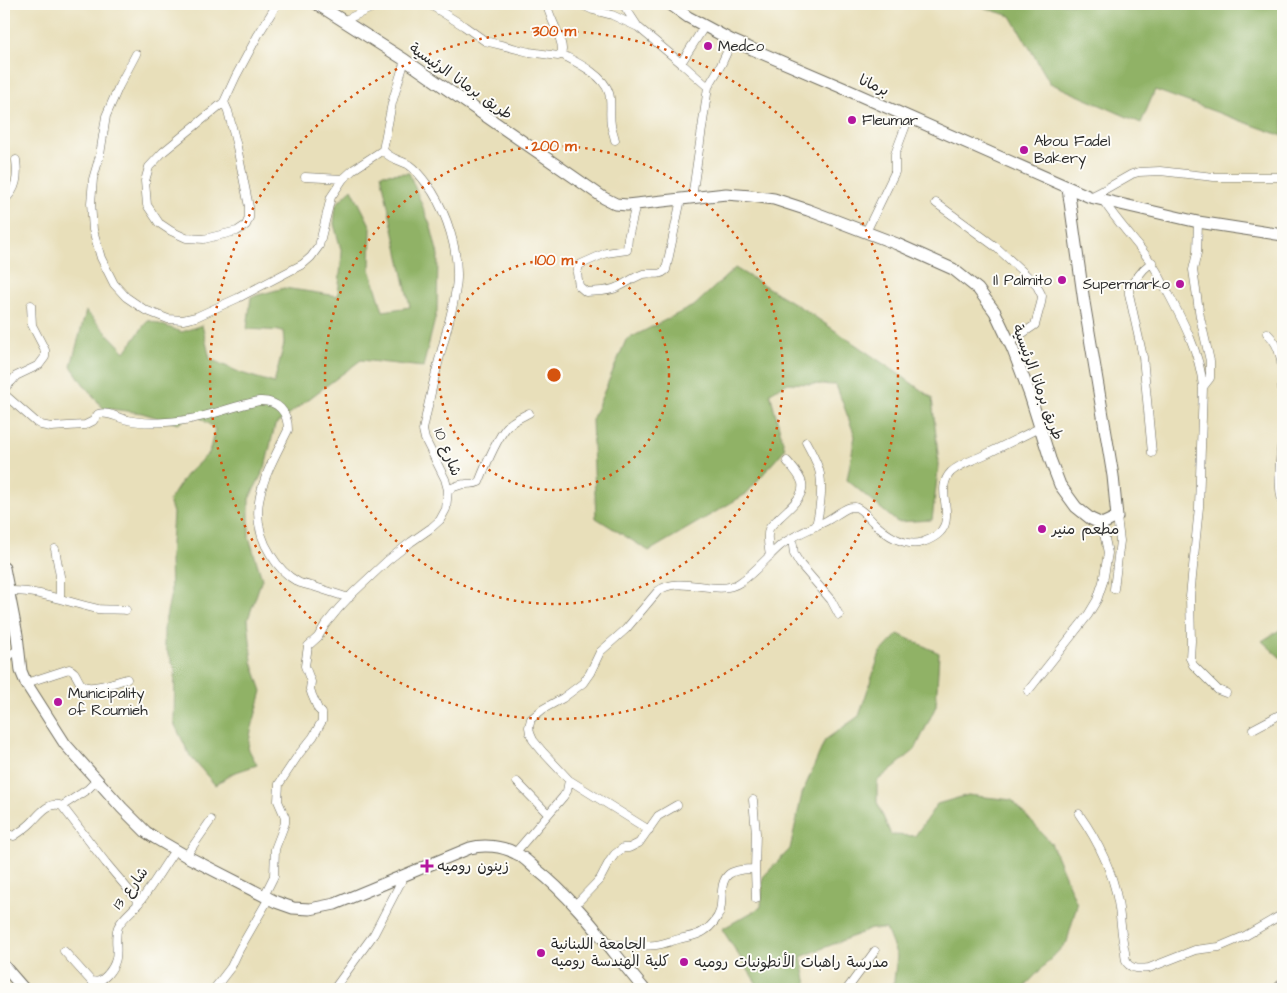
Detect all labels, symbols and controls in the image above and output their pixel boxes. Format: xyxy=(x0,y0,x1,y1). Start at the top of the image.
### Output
text: 300 m xyxy=(531,21,576,42)
place label: Medco xyxy=(718,36,765,57)
street label: طريق برمانا الرئيسية xyxy=(405,38,517,125)
marker: Medco xyxy=(702,40,714,52)
street label: برمانا xyxy=(855,69,892,101)
place label: Fleumar xyxy=(862,110,918,131)
marker: Fleumar xyxy=(846,114,858,126)
place label: Abou Fadel Bakery xyxy=(1034,131,1110,170)
text: 200 m xyxy=(530,136,577,157)
marker: Abou Fadel Bakery xyxy=(1018,144,1030,156)
text: 100 m xyxy=(535,250,574,271)
place label: Il Palmito xyxy=(993,270,1053,291)
marker: Il Palmito xyxy=(1056,274,1068,286)
place label: Supermarko xyxy=(1083,274,1171,295)
marker: Supermarko xyxy=(1174,278,1186,290)
street label: طريق برمانا الرئيسية xyxy=(1007,321,1068,443)
centre of rings xyxy=(545,366,563,384)
street label: شارع 10 xyxy=(428,425,467,479)
place label: مطعم منير xyxy=(1050,519,1119,541)
marker: مطعم منير xyxy=(1036,523,1048,535)
place label: Municipality of Roumieh xyxy=(68,683,148,721)
marker: Municipality of Roumieh xyxy=(52,696,64,708)
place label: زينون روميه xyxy=(437,856,509,877)
marker: زينون روميه xyxy=(421,860,433,872)
street label: شارع 13 xyxy=(108,863,153,914)
place label: الجامعة اللبنانية كلية الهندسة روميه xyxy=(551,934,669,972)
marker: الجامعة اللبنانية كلية الهندسة روميه xyxy=(535,947,547,959)
place label: مدرسة راهبات الأنطونيات روميه xyxy=(694,952,889,973)
marker: مدرسة راهبات الأنطونيات روميه xyxy=(678,956,690,968)

